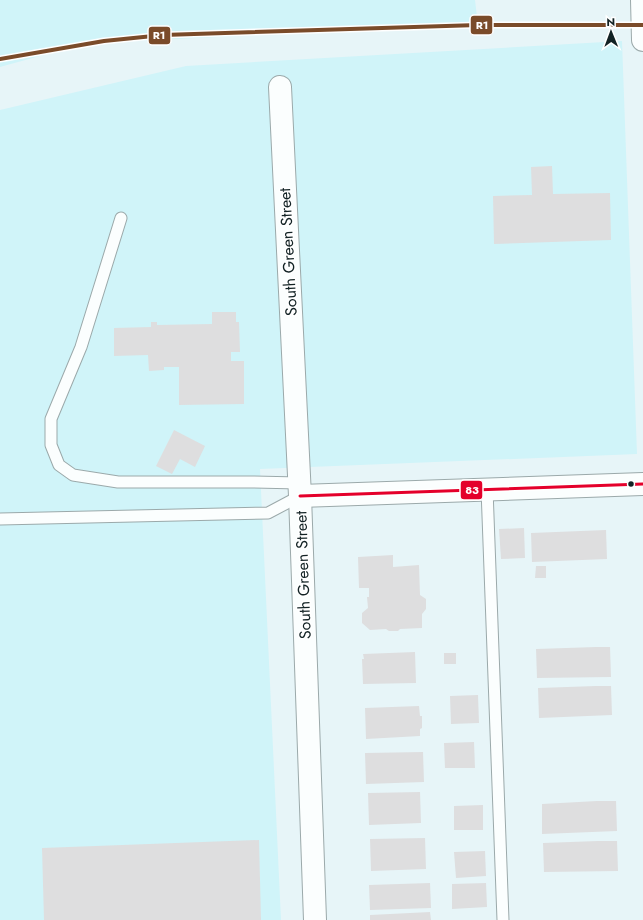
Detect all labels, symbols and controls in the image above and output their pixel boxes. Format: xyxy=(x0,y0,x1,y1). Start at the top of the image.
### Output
north arrow xyxy=(591,12,631,52)
text: N xyxy=(606,14,615,30)
line badge: R1 xyxy=(470,15,493,35)
text: R1 xyxy=(476,17,488,33)
line badge: R1 xyxy=(148,26,171,45)
text: R1 xyxy=(153,27,165,43)
street label: South Green Street xyxy=(273,187,303,317)
unlabelled marker xyxy=(626,479,636,489)
line badge: 83 xyxy=(460,480,483,500)
text: 83 xyxy=(465,482,479,498)
street label: South Green Street xyxy=(289,510,317,640)

